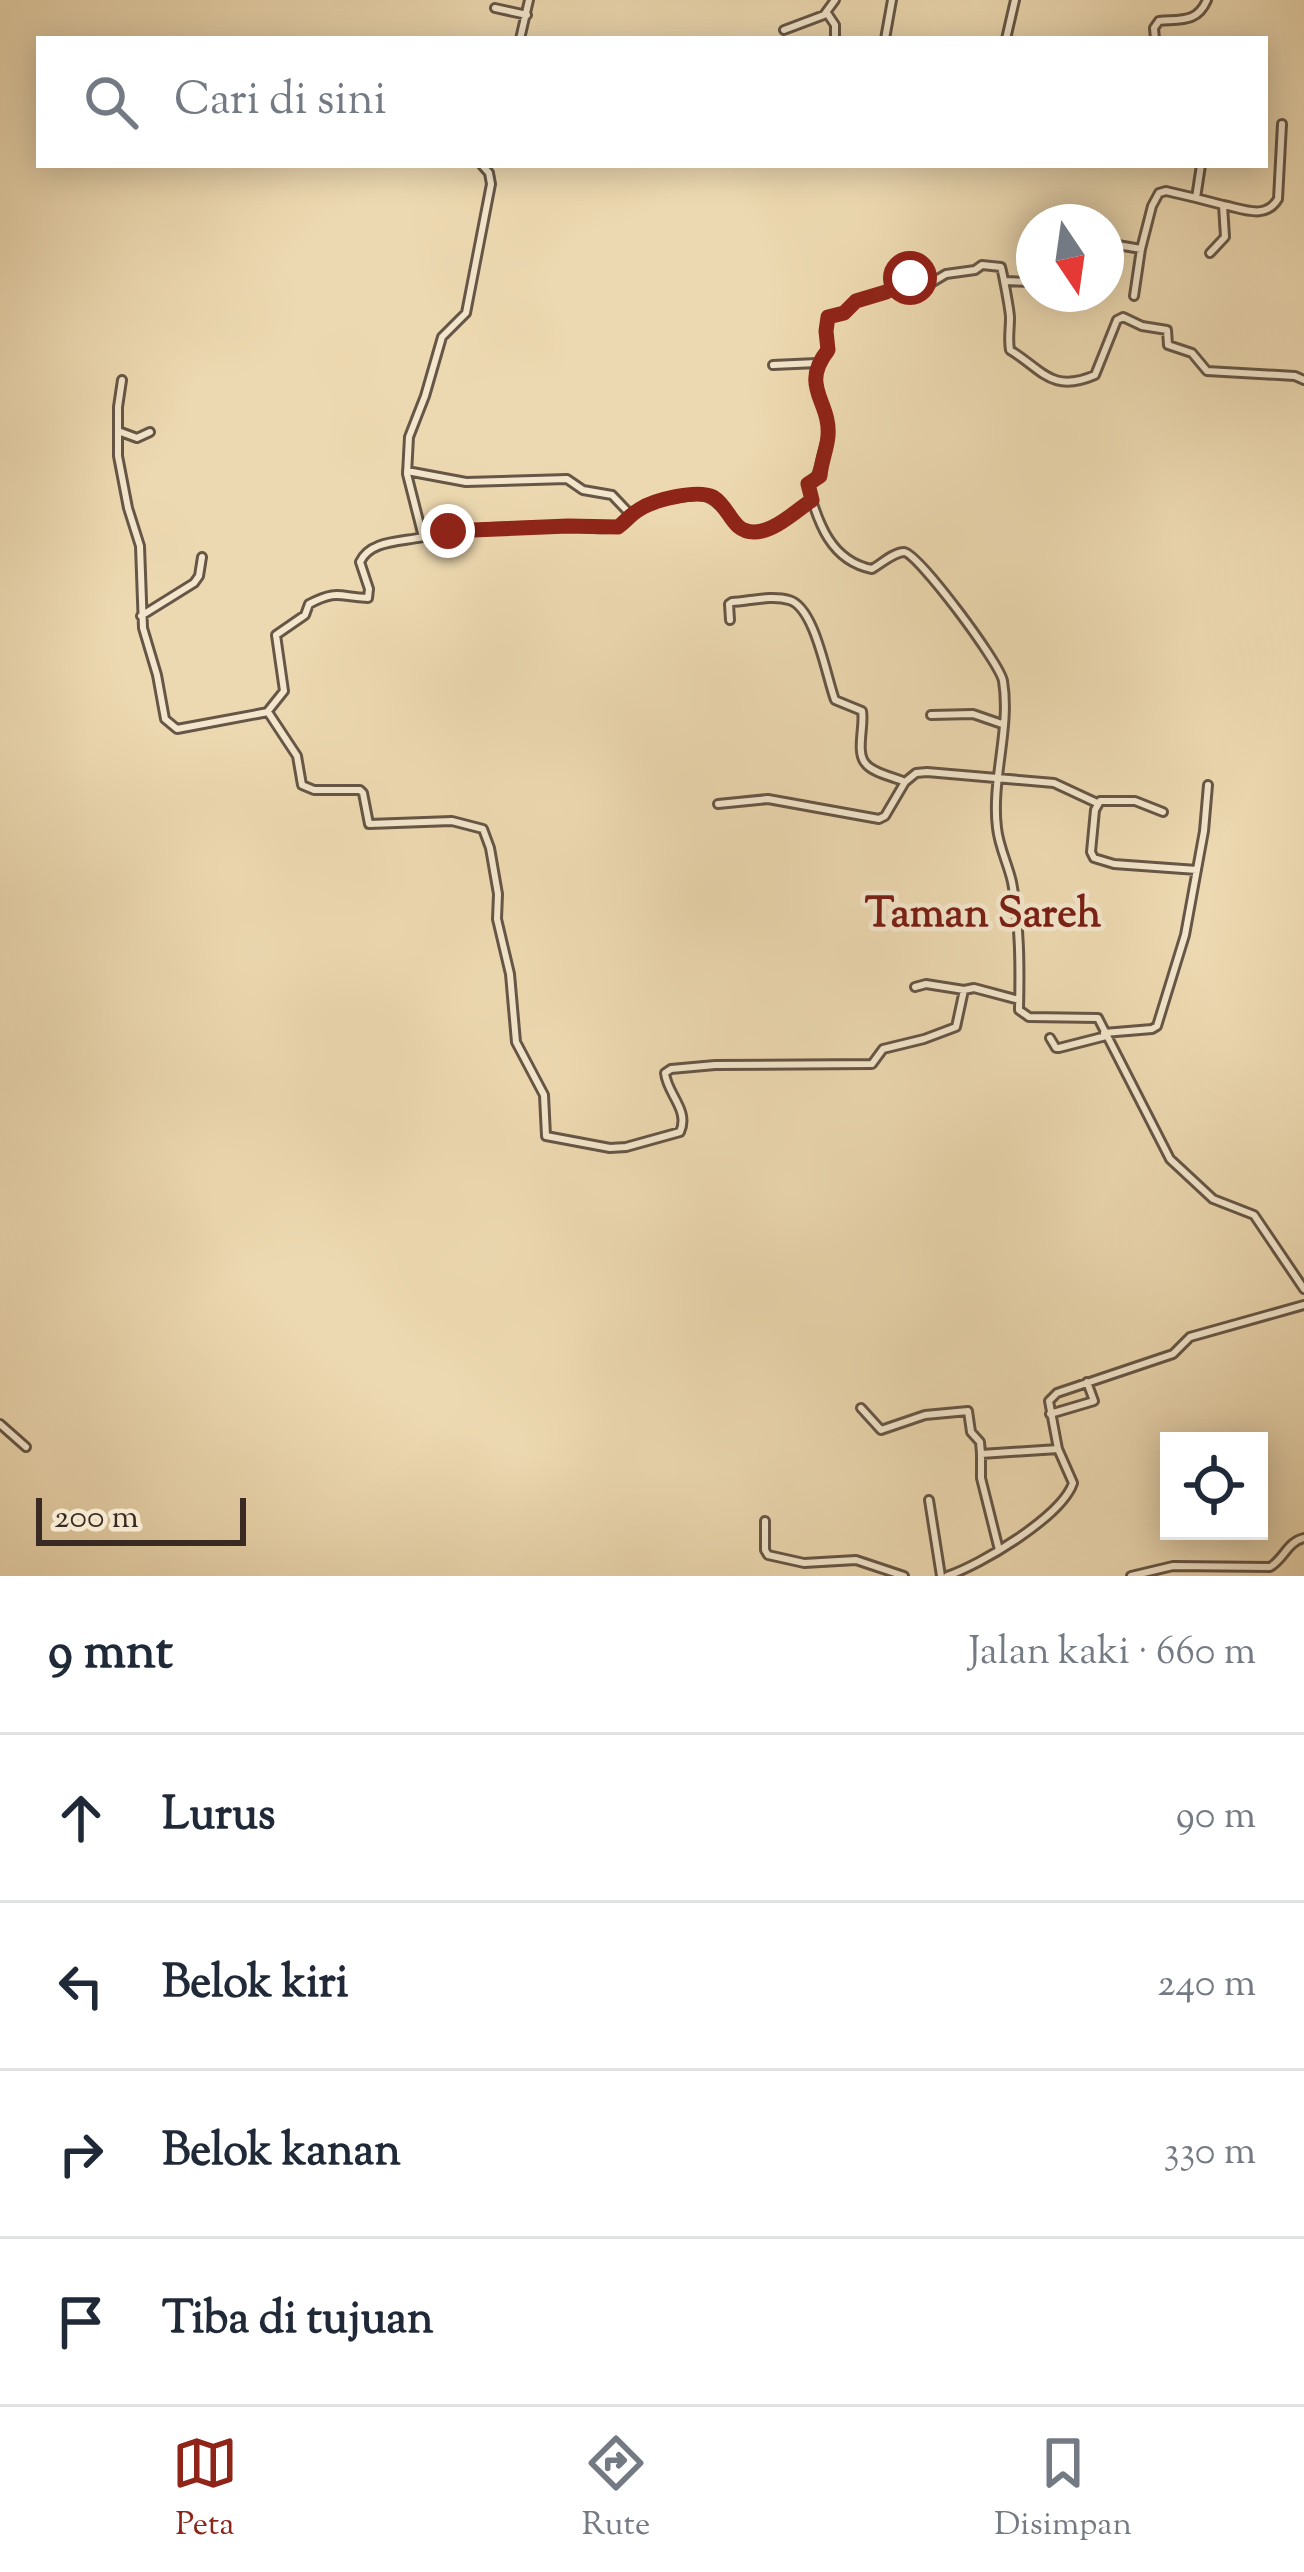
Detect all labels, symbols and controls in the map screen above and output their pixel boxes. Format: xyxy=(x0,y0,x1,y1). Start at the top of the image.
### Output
search box xyxy=(36,36,1268,168)
icon: search xyxy=(78,69,144,135)
text: Cari di sini xyxy=(174,70,387,135)
north arrow xyxy=(1016,204,1124,312)
route start xyxy=(883,251,937,305)
route end xyxy=(421,504,475,558)
district label: Taman Sareh xyxy=(865,886,1102,946)
map controls xyxy=(1160,1432,1268,1540)
button: locate xyxy=(1160,1432,1268,1540)
scale bar xyxy=(36,1492,246,1545)
text: 200 m xyxy=(54,1495,139,1543)
text: 9 mnt xyxy=(48,1618,173,1691)
text: Jalan kaki · 660 m xyxy=(969,1626,1256,1682)
icon: ahead xyxy=(48,1785,114,1851)
text: Lurus xyxy=(162,1785,276,1850)
text: 90 m xyxy=(1176,1790,1256,1846)
icon: left xyxy=(48,1953,114,2019)
text: Belok kiri xyxy=(162,1953,348,2018)
text: 240 m xyxy=(1157,1958,1256,2014)
icon: right xyxy=(48,2121,114,2187)
text: Belok kanan xyxy=(162,2121,401,2186)
text: 330 m xyxy=(1164,2126,1256,2182)
icon: arrive xyxy=(48,2289,114,2355)
text: Tiba di tujuan xyxy=(162,2289,434,2354)
tab: Peta xyxy=(172,2430,238,2550)
tab: Rute xyxy=(582,2430,650,2550)
tab: Disimpan xyxy=(994,2430,1132,2550)

